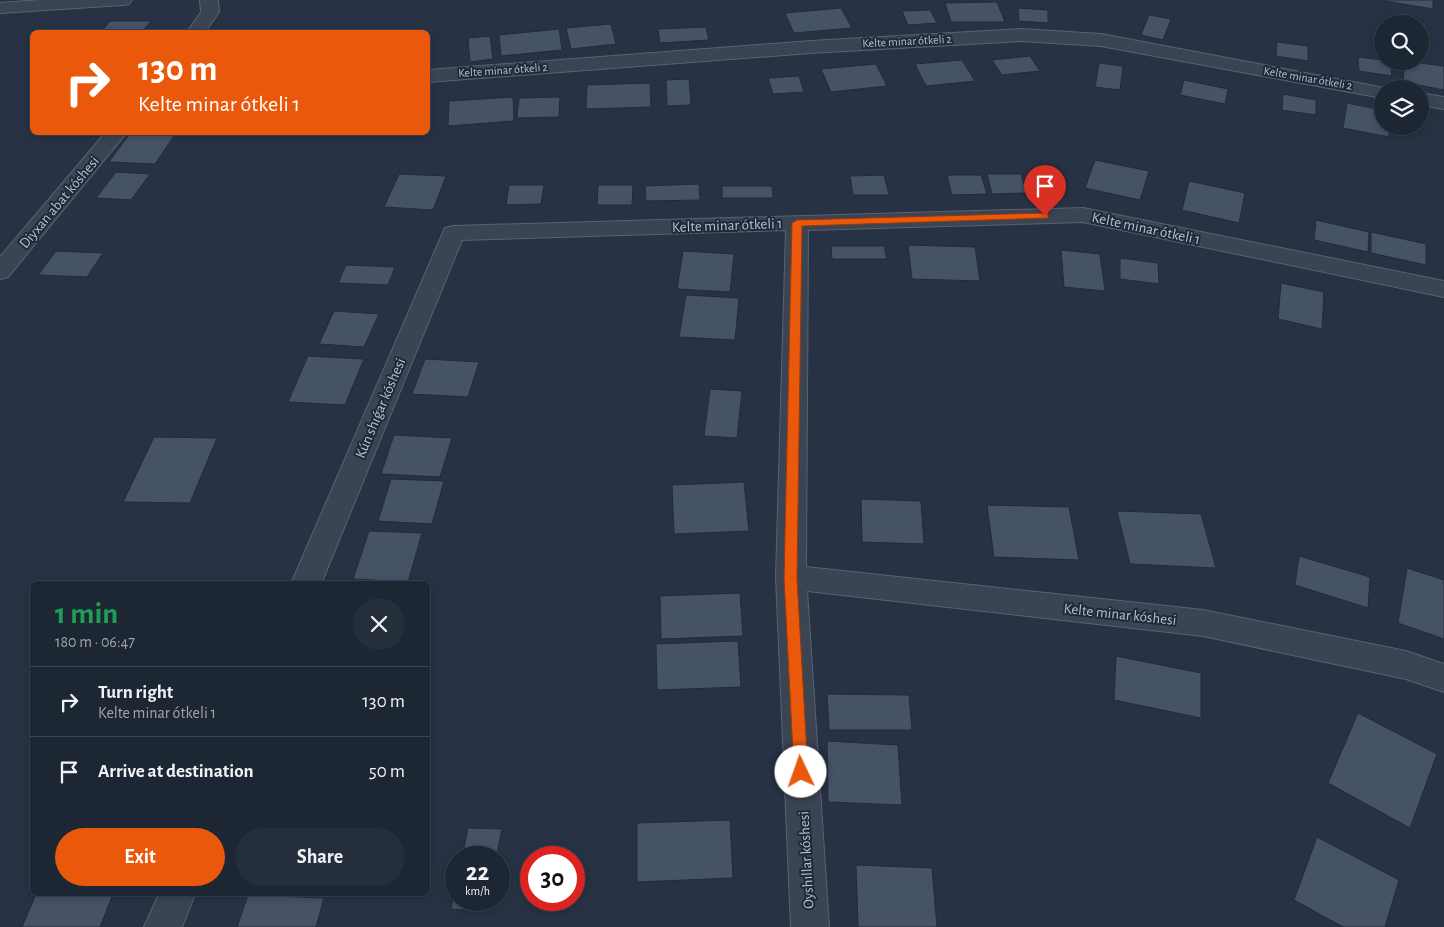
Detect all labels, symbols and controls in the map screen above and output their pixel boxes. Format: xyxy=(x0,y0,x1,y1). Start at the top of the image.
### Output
map controls xyxy=(1374,15,1429,135)
button: search xyxy=(1374,15,1429,70)
street label: Kelte minar ótkeli 2 xyxy=(862,33,953,49)
icon: right xyxy=(55,50,120,115)
text: 130 m xyxy=(138,52,217,87)
street label: Kelte minar ótkeli 2 xyxy=(458,61,549,79)
street label: Kelte minar ótkeli 2 xyxy=(1263,64,1354,92)
button: layers xyxy=(1374,80,1429,135)
text: Kelte minar ótkeli 1 xyxy=(138,93,300,115)
street label: Diyxan abat kóshesi xyxy=(17,153,102,251)
pin xyxy=(1024,165,1066,216)
icon: arrive xyxy=(1031,172,1059,200)
street label: Kelte minar ótkeli 1 xyxy=(1090,210,1202,247)
street label: Kelte minar ótkeli 1 xyxy=(672,216,783,235)
street label: Kún shıǵar kóshesi xyxy=(353,356,408,461)
button: close xyxy=(353,598,405,650)
text: 1 min xyxy=(55,599,118,629)
street label: Kelte minar kóshesi xyxy=(1063,601,1177,628)
text: 180 m · 06:47 xyxy=(55,634,135,650)
text: Turn right xyxy=(98,683,173,702)
icon: right xyxy=(55,688,83,716)
text: 130 m xyxy=(362,692,405,711)
text: Kelte minar ótkeli 1 xyxy=(98,705,216,721)
position arrow xyxy=(774,745,826,797)
icon: arrive xyxy=(55,758,83,786)
text: Arrive at destination xyxy=(98,762,254,781)
text: 50 m xyxy=(369,762,405,781)
street label: Oyshıllar kóshesi xyxy=(796,811,817,909)
button: Exit xyxy=(55,828,225,886)
button: Share xyxy=(235,828,405,886)
speed limit sign: 30 xyxy=(520,846,585,911)
text: 22 xyxy=(466,860,489,885)
text: km/h xyxy=(465,885,490,897)

